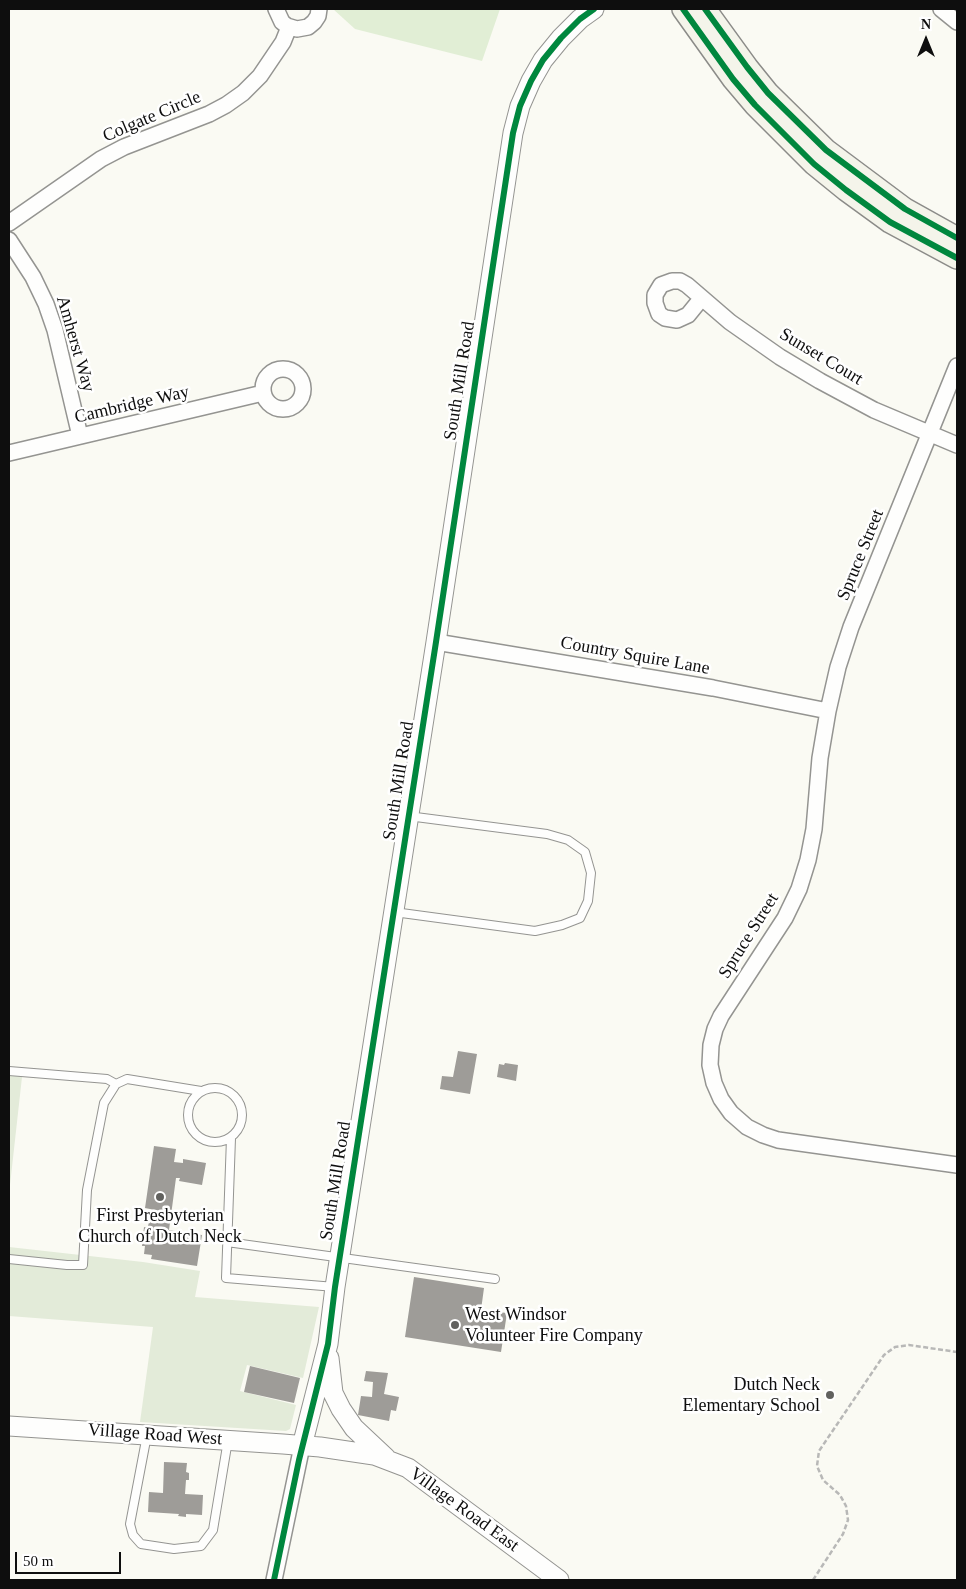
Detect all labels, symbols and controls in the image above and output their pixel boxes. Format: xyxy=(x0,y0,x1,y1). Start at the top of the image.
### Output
north arrow xyxy=(901,15,951,65)
text: N xyxy=(921,17,931,32)
street label: Colgate Circle xyxy=(100,87,204,147)
street label: Amherst Way xyxy=(51,293,99,395)
street label: South Mill Road xyxy=(440,320,480,442)
street label: Sunset Court xyxy=(775,324,867,390)
street label: Cambridge Way xyxy=(73,381,191,429)
street label: Spruce Street xyxy=(833,506,889,604)
street label: Country Squire Lane xyxy=(559,632,711,680)
street label: South Mill Road xyxy=(379,720,419,842)
street label: Spruce Street xyxy=(714,889,784,983)
street label: South Mill Road xyxy=(316,1120,356,1242)
marker: First Presbyterian Church of Dutch Neck xyxy=(154,1191,166,1203)
place label: First Presbyterian Church of Dutch Neck xyxy=(78,1205,242,1248)
place label: West Windsor Volunteer Fire Company xyxy=(465,1304,643,1346)
marker: West Windsor Volunteer Fire Company xyxy=(449,1319,461,1331)
place label: Dutch Neck Elementary School xyxy=(683,1374,820,1416)
marker: Dutch Neck Elementary School xyxy=(824,1389,836,1401)
street label: Village Road West xyxy=(87,1420,223,1450)
street label: Village Road East xyxy=(405,1463,523,1557)
scale bar xyxy=(18,1542,124,1574)
text: 50 m xyxy=(23,1553,53,1569)

